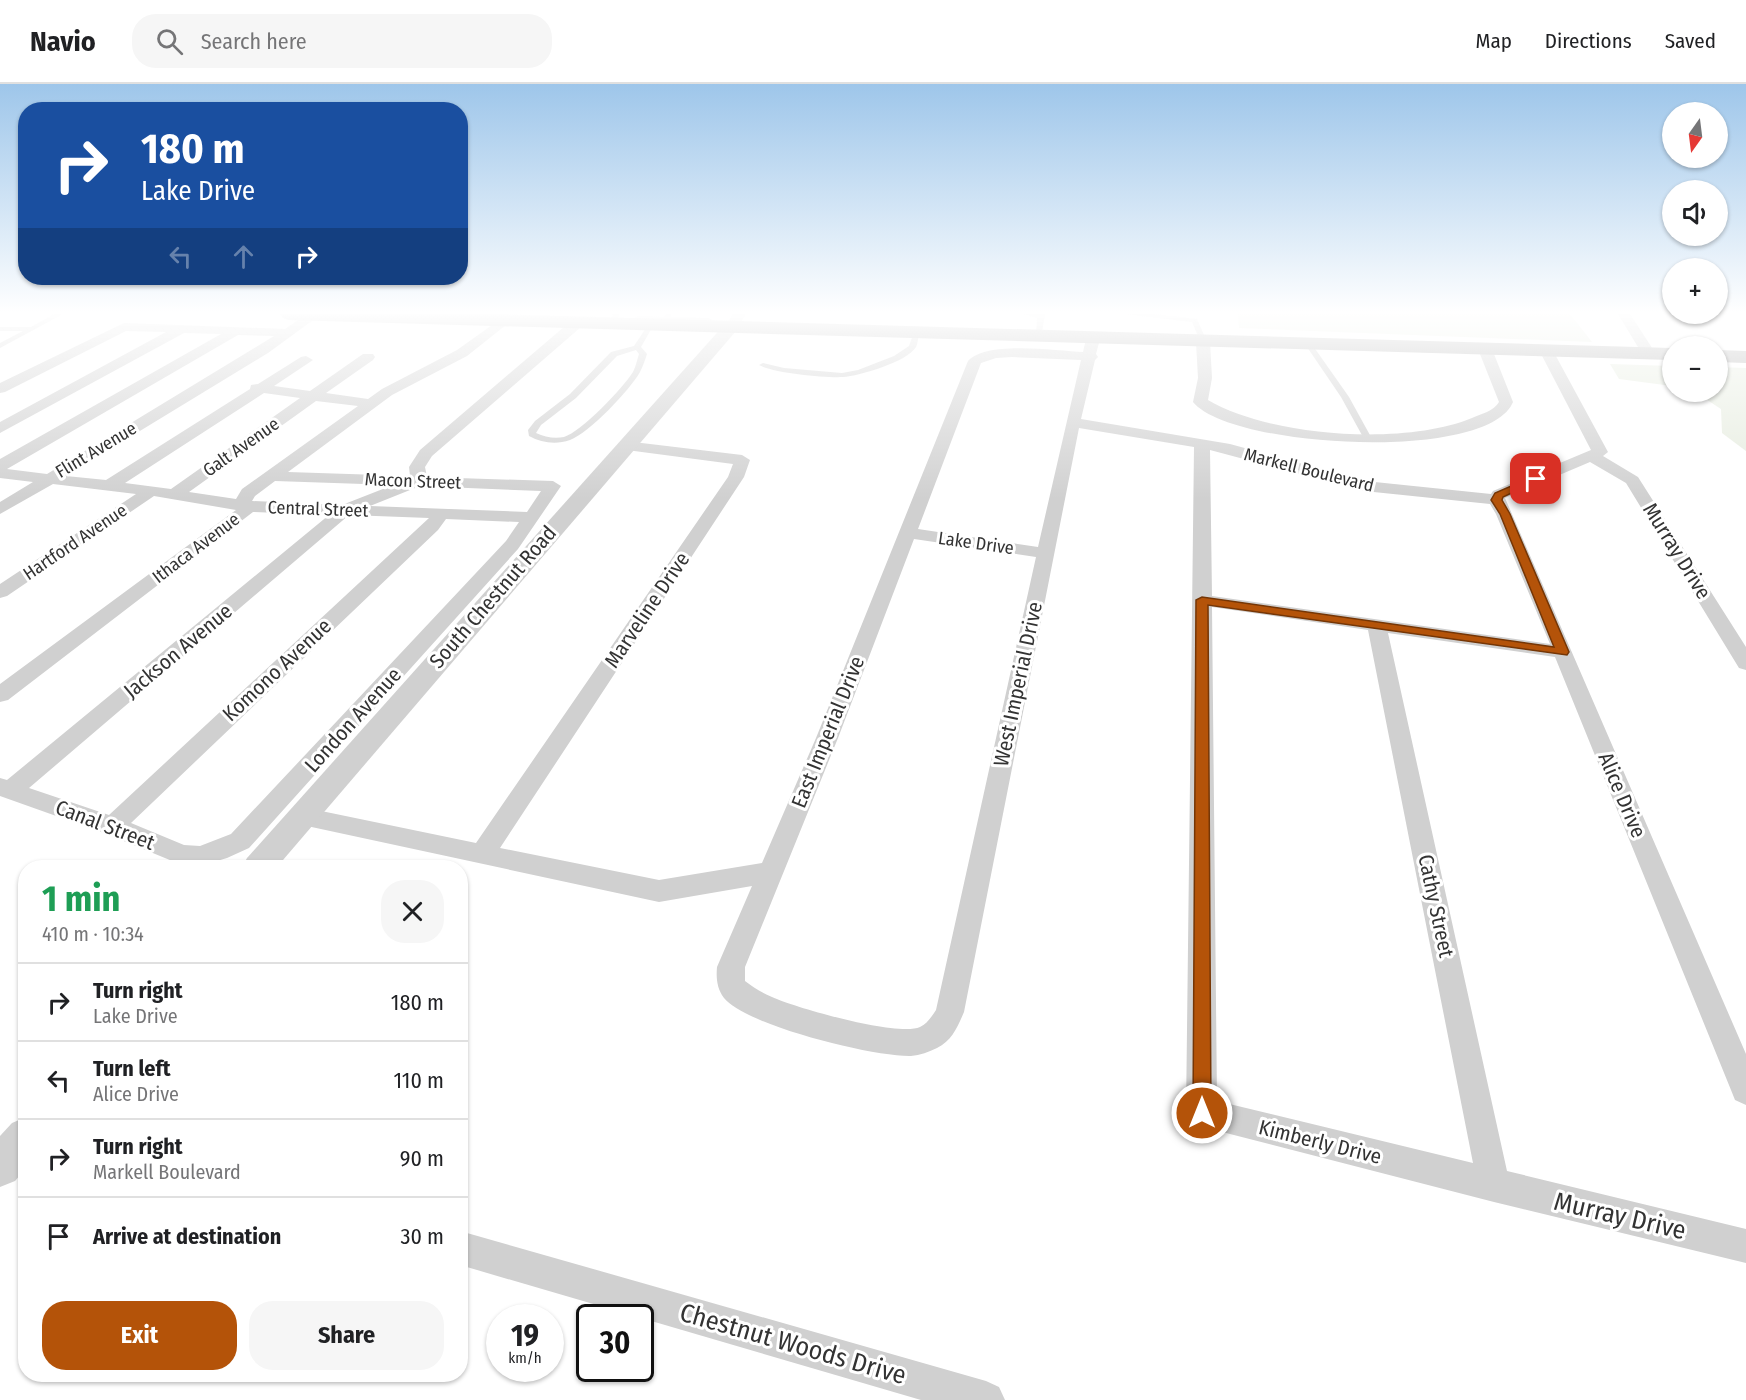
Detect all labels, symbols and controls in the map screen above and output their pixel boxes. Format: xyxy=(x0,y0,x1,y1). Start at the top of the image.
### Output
search box xyxy=(132,14,552,68)
text: Navio xyxy=(30,25,96,58)
icon: search xyxy=(153,25,186,58)
text: Search here xyxy=(201,28,307,55)
text: Map xyxy=(1475,28,1512,54)
text: Directions xyxy=(1545,28,1632,54)
text: Saved xyxy=(1665,28,1716,54)
north arrow xyxy=(1662,102,1728,168)
map controls xyxy=(1662,102,1728,402)
text: 180 m xyxy=(141,124,245,174)
icon: right xyxy=(42,126,120,204)
text: Lake Drive xyxy=(141,175,255,207)
button: sound xyxy=(1662,180,1728,246)
icon: left xyxy=(164,240,197,273)
icon: ahead xyxy=(227,240,260,273)
icon: right xyxy=(290,240,323,273)
button: + xyxy=(1662,258,1728,324)
button: − xyxy=(1662,336,1728,402)
street label: Galt Avenue xyxy=(199,413,283,481)
street label: Flint Avenue xyxy=(51,417,141,483)
street label: Markell Boulevard xyxy=(1242,443,1376,497)
pin xyxy=(1510,453,1561,504)
icon: arrive xyxy=(1519,462,1552,495)
street label: Macon Street xyxy=(364,468,462,494)
street label: Central Street xyxy=(267,496,369,522)
street label: Murray Drive xyxy=(1637,498,1717,604)
street label: Hartford Avenue xyxy=(19,499,131,585)
street label: Ithaca Avenue xyxy=(148,508,244,588)
street label: South Chestnut Road xyxy=(424,520,562,674)
street label: Lake Drive xyxy=(937,527,1015,559)
street label: Marveline Drive xyxy=(599,547,695,673)
street label: Jackson Avenue xyxy=(118,598,238,704)
street label: West Imperial Drive xyxy=(988,599,1048,769)
street label: Komono Avenue xyxy=(217,613,337,727)
street label: East Imperial Drive xyxy=(786,652,870,812)
street label: London Avenue xyxy=(299,662,407,778)
street label: Alice Drive xyxy=(1592,748,1652,842)
street label: Canal Street xyxy=(52,794,158,856)
street label: Cathy Street xyxy=(1412,852,1460,960)
text: 1 min xyxy=(42,877,120,921)
button: close xyxy=(381,880,444,943)
text: 410 m · 10:34 xyxy=(42,922,144,946)
text: Turn right xyxy=(93,977,182,1004)
icon: right xyxy=(42,986,75,1019)
text: 180 m xyxy=(391,989,444,1016)
text: Lake Drive xyxy=(93,1004,178,1028)
text: Turn left xyxy=(93,1055,171,1082)
icon: left xyxy=(42,1064,75,1097)
text: 110 m xyxy=(394,1067,444,1094)
position arrow xyxy=(1170,1081,1234,1145)
text: Alice Drive xyxy=(93,1082,179,1106)
street label: Kimberly Drive xyxy=(1256,1114,1384,1170)
text: Turn right xyxy=(93,1133,182,1160)
icon: right xyxy=(42,1142,75,1175)
text: 90 m xyxy=(400,1145,444,1172)
text: Markell Boulevard xyxy=(93,1160,241,1184)
street label: Murray Drive xyxy=(1551,1186,1689,1246)
icon: arrive xyxy=(42,1220,75,1253)
text: Arrive at destination xyxy=(93,1223,281,1250)
text: 30 m xyxy=(401,1223,444,1250)
street label: Chestnut Woods Drive xyxy=(676,1297,910,1391)
button: Exit xyxy=(42,1301,237,1370)
button: Share xyxy=(249,1301,444,1370)
speed limit sign: 30 xyxy=(576,1304,654,1382)
text: 19 xyxy=(511,1318,539,1354)
text: km/h xyxy=(508,1349,542,1367)

